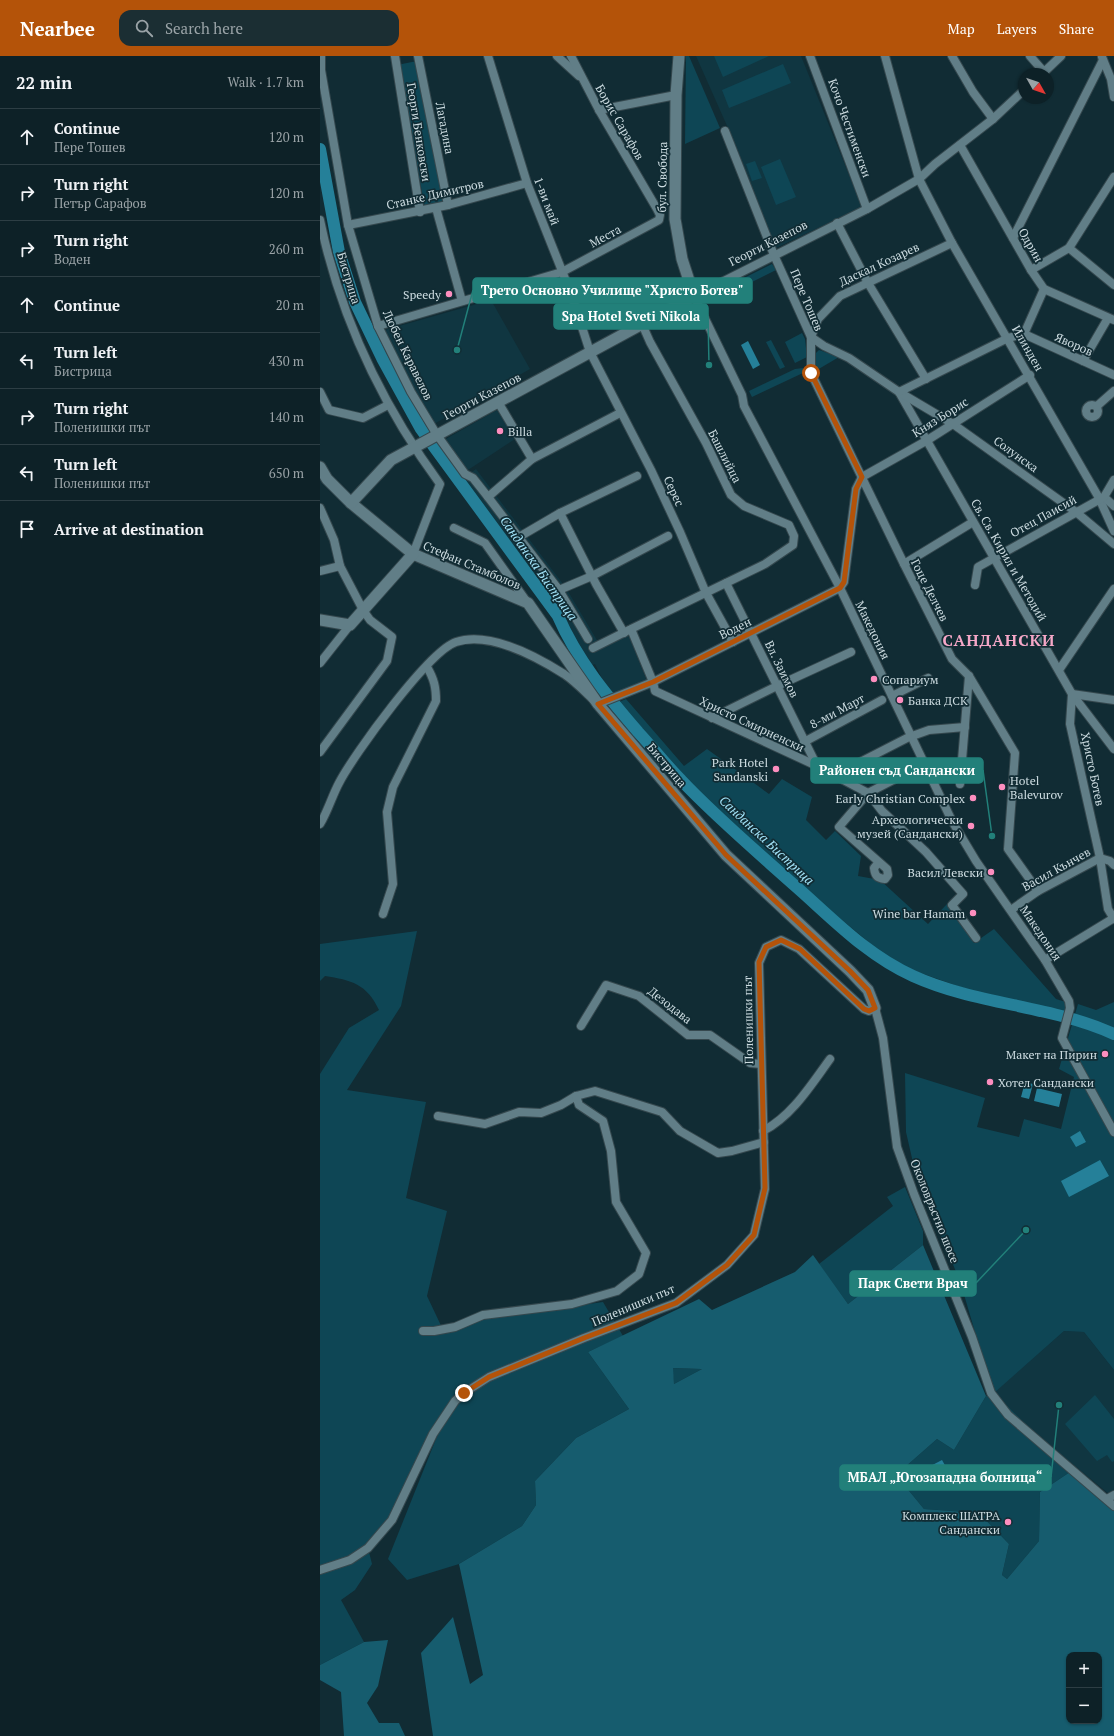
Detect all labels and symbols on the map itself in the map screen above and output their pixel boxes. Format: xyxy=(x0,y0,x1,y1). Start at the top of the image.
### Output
north arrow xyxy=(1018,68,1054,104)
street label: Кочо Честименски xyxy=(825,77,875,179)
street label: Георги Бенковски xyxy=(404,82,434,182)
street label: Борис Сарафов xyxy=(592,82,648,162)
street label: Лагадина xyxy=(432,100,457,155)
street label: бул. Свобода xyxy=(654,141,670,213)
street label: 1-ви май xyxy=(531,175,563,227)
street label: Станке Димитров xyxy=(385,176,485,212)
street label: Георги Казепов xyxy=(726,217,810,269)
street label: Места xyxy=(587,221,623,251)
street label: Одрин xyxy=(1015,225,1047,265)
street label: Даскал Козарев xyxy=(837,239,921,289)
street label: Бистрица xyxy=(334,250,364,306)
street label: Пере Тошев xyxy=(787,267,827,333)
callout: Трето Основно Училище "Христо Ботев" xyxy=(473,278,752,303)
text: Трето Основно Училище "Христо Ботев" xyxy=(481,281,743,299)
place label: Speedy xyxy=(403,287,442,302)
marker: Speedy xyxy=(444,289,454,299)
callout: Spa Hotel Sveti Nikola xyxy=(554,304,708,329)
street label: Любен Каравелов xyxy=(379,307,436,403)
text: Spa Hotel Sveti Nikola xyxy=(562,307,701,325)
street label: Илинден xyxy=(1009,322,1047,374)
street label: Яворов xyxy=(1053,329,1095,359)
route start xyxy=(802,364,820,382)
street label: Георги Казепов xyxy=(440,369,524,423)
street label: Княз Борис xyxy=(909,394,971,440)
place label: Billa xyxy=(508,424,532,439)
marker: Billa xyxy=(495,426,505,436)
street label: Башлийца xyxy=(705,427,745,485)
street label: Солунска xyxy=(991,433,1041,475)
street label: Серес xyxy=(660,473,688,509)
street label: Отец Паисий xyxy=(1007,492,1079,540)
street label: Св. Св. Кирил и Методий xyxy=(968,496,1050,624)
water label: Санданска Бистрица xyxy=(496,512,582,624)
street label: Стефан Стамболов xyxy=(421,538,523,592)
street label: Гоце Делчев xyxy=(908,556,952,624)
street label: Македония xyxy=(852,598,894,662)
street label: Воден xyxy=(716,614,754,642)
district label: САНДАНСКИ xyxy=(943,629,1055,651)
street label: Вл. Заимов xyxy=(762,638,802,700)
place label: Сопариум xyxy=(882,672,939,687)
marker: Сопариум xyxy=(869,674,879,684)
street label: 8-ми Март xyxy=(807,690,867,732)
street label: Христо Смирненски xyxy=(697,693,807,755)
place label: Банка ДСК xyxy=(908,693,968,708)
marker: Банка ДСК xyxy=(895,695,905,705)
street label: Христо Ботев xyxy=(1078,731,1108,807)
street label: Бистрица xyxy=(644,740,690,790)
place label: Park Hotel Sandanski xyxy=(712,755,768,784)
callout: Районен съд Сандански xyxy=(811,758,983,783)
text: Районен съд Сандански xyxy=(819,761,975,779)
marker: Park Hotel Sandanski xyxy=(771,764,781,774)
place label: Hotel Balevurov xyxy=(1010,773,1064,802)
marker: Hotel Balevurov xyxy=(997,782,1007,792)
water label: Санданска Бистрица xyxy=(716,791,818,889)
place label: Early Christian Complex xyxy=(836,791,966,806)
marker: Early Christian Complex xyxy=(968,793,978,803)
place label: Археологически музей (Сандански) xyxy=(857,812,963,841)
marker: Археологически музей (Сандански) xyxy=(966,821,976,831)
street label: Васил Кънчев xyxy=(1019,844,1093,894)
place label: Васил Левски xyxy=(908,865,983,880)
marker: Васил Левски xyxy=(986,867,996,877)
street label: Македония xyxy=(1017,903,1065,963)
place label: Wine bar Hamam xyxy=(872,906,966,921)
marker: Wine bar Hamam xyxy=(968,908,978,918)
street label: Поленишки път xyxy=(740,975,756,1065)
street label: Дезодава xyxy=(645,983,695,1027)
place label: Макет на Пирин xyxy=(1006,1047,1097,1062)
marker: Макет на Пирин xyxy=(1100,1049,1110,1059)
place label: Хотел Сандански xyxy=(998,1075,1094,1090)
marker: Хотел Сандански xyxy=(985,1077,995,1087)
street label: Околовръстно шосе xyxy=(907,1157,963,1265)
callout: Парк Свети Врач xyxy=(850,1271,976,1296)
text: Парк Свети Врач xyxy=(858,1274,968,1292)
street label: Поленишки път xyxy=(589,1281,677,1329)
route end xyxy=(455,1384,473,1402)
callout: МБАЛ „Югозападна болница“ xyxy=(840,1465,1051,1490)
text: МБАЛ „Югозападна болница“ xyxy=(847,1468,1043,1486)
place label: Комплекс ШАТРА Сандански xyxy=(902,1508,1001,1537)
marker: Комплекс ШАТРА Сандански xyxy=(1003,1517,1013,1527)

